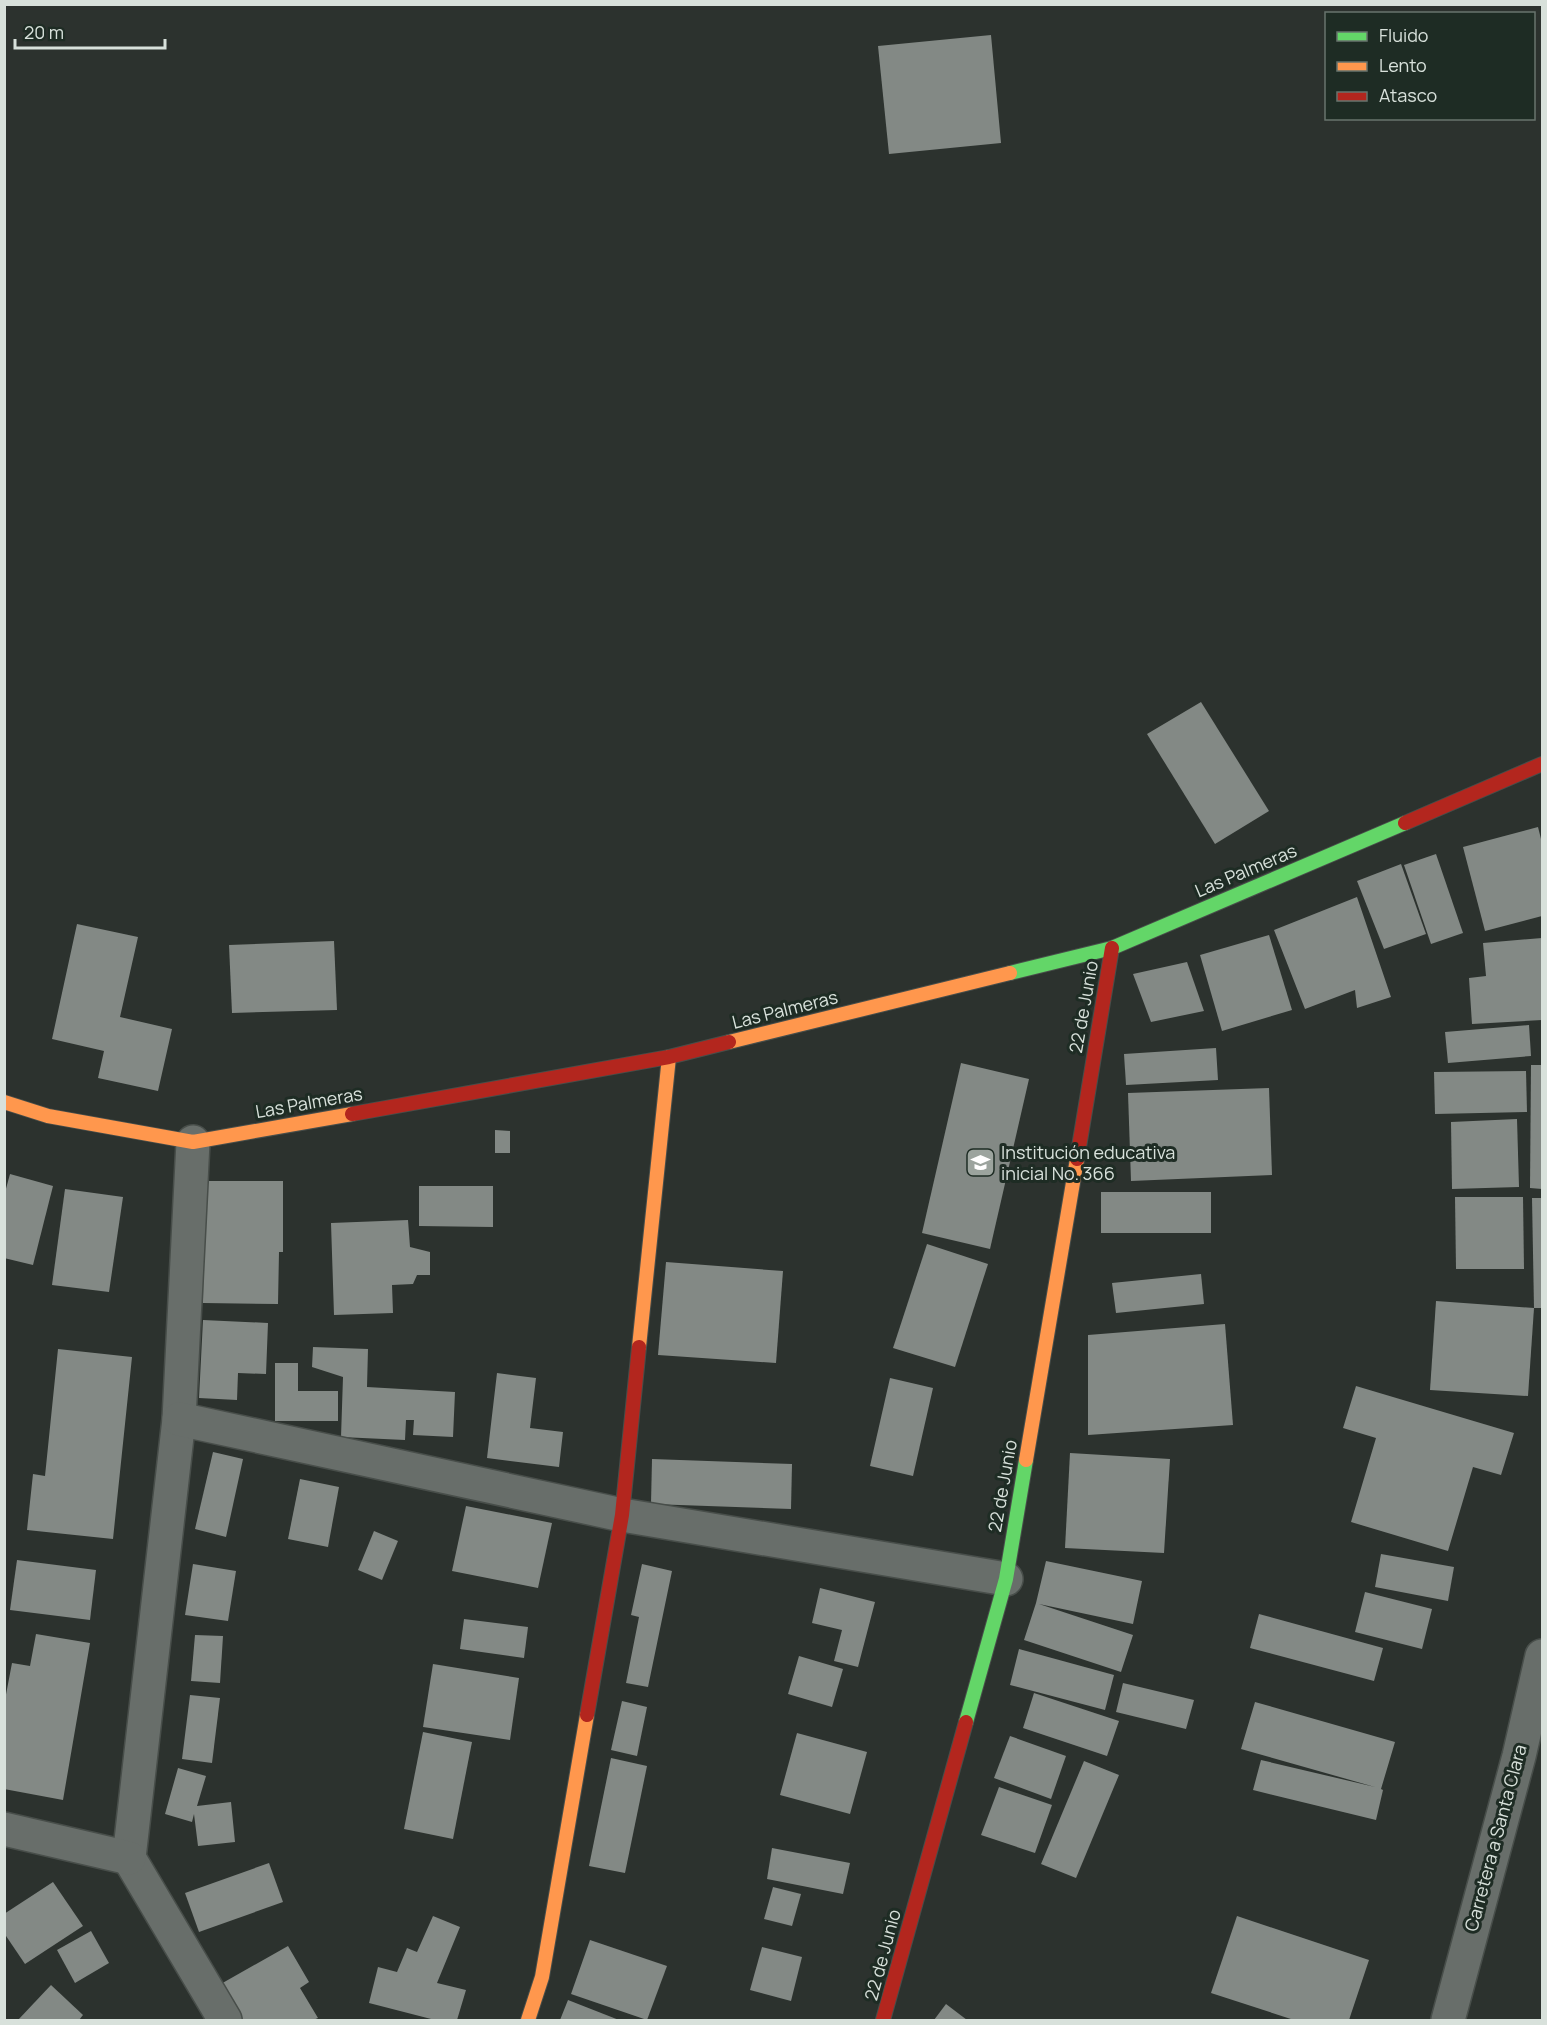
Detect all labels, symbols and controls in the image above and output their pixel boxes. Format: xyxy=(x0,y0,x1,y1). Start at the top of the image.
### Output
scale bar xyxy=(15,12,165,50)
legend xyxy=(1325,12,1535,120)
text: 20 m xyxy=(24,20,64,44)
text: Fluido xyxy=(1379,23,1428,47)
text: Lento xyxy=(1379,53,1427,77)
text: Atasco xyxy=(1379,83,1437,107)
street label: Las Palmeras xyxy=(1191,838,1300,902)
street label: 22 de Junio xyxy=(1063,959,1103,1055)
street label: Las Palmeras xyxy=(729,984,840,1034)
street label: Las Palmeras xyxy=(253,1081,364,1123)
place label: Institución educativa inicial No. 366 xyxy=(1001,1140,1175,1185)
school or university icon: Institución educativa inicial No. 366 xyxy=(964,1147,996,1179)
street label: 22 de Junio xyxy=(982,1438,1022,1534)
street label: Carretera a Santa Clara xyxy=(1459,1742,1532,1934)
street label: 22 de Junio xyxy=(858,1906,906,2003)

